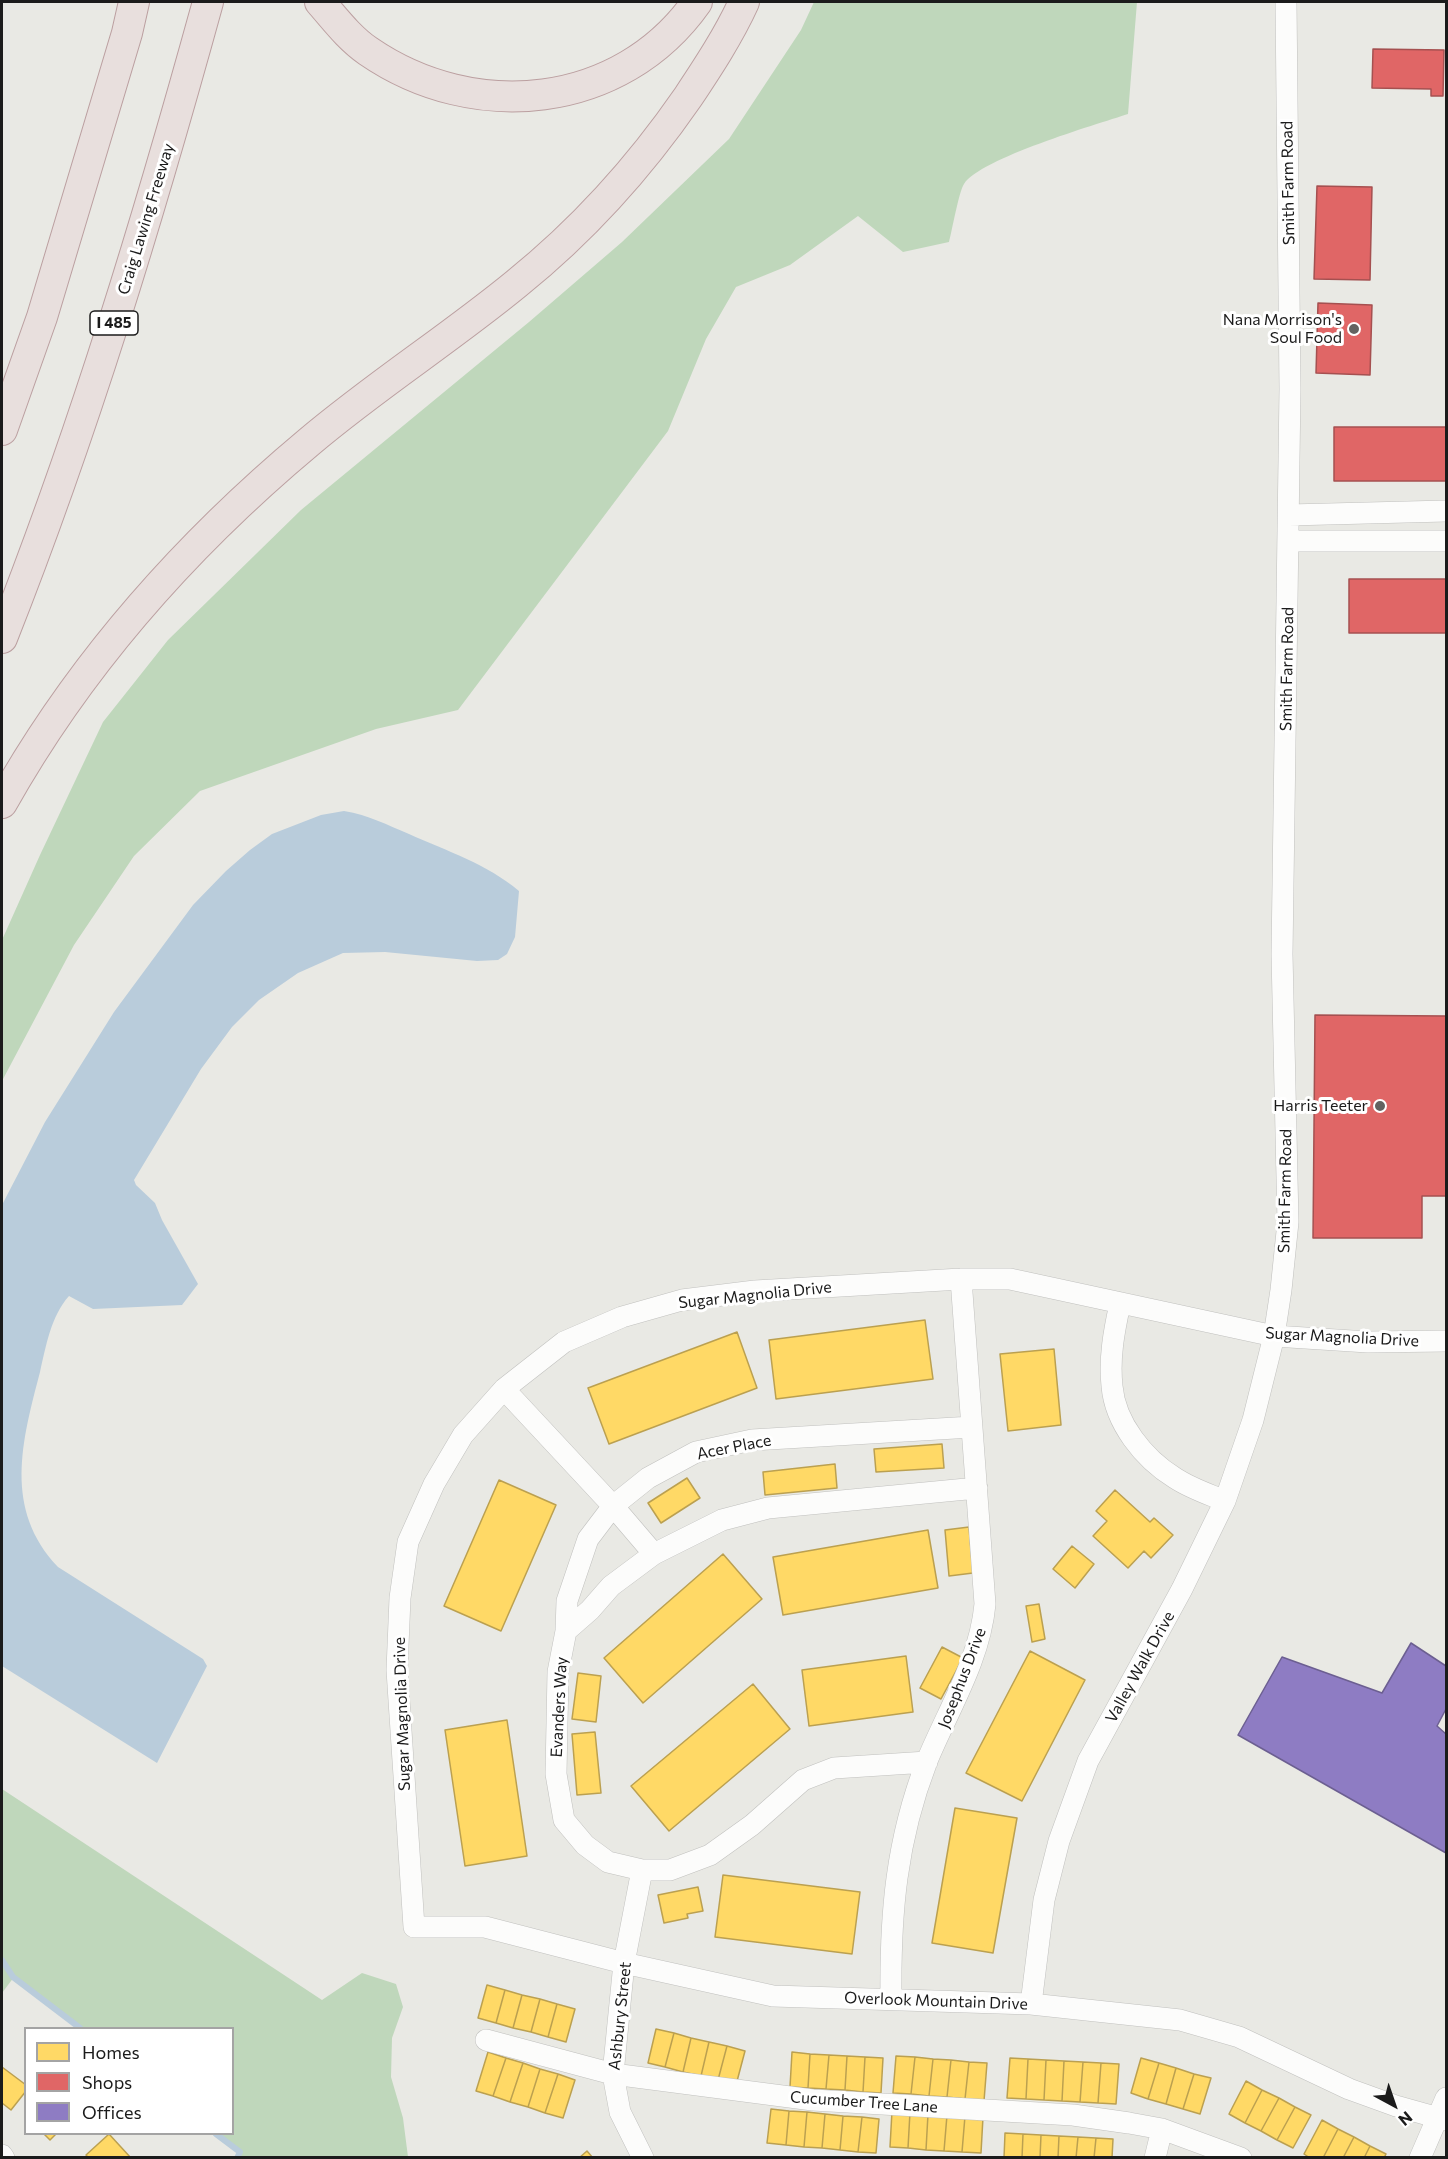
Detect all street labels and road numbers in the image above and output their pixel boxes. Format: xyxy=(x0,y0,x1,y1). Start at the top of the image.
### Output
street label: Smith Farm Road xyxy=(1277,121,1299,245)
street label: Craig Lawing Freeway xyxy=(114,141,178,297)
road number: I 485 xyxy=(90,311,138,335)
street label: Smith Farm Road xyxy=(1276,607,1298,731)
street label: Smith Farm Road xyxy=(1274,1129,1296,1253)
street label: Sugar Magnolia Drive xyxy=(677,1277,833,1313)
street label: Sugar Magnolia Drive xyxy=(1265,1323,1419,1351)
street label: Acer Place xyxy=(695,1430,773,1464)
street label: Valley Walk Drive xyxy=(1101,1608,1179,1726)
street label: Josephus Drive xyxy=(934,1625,990,1731)
street label: Sugar Magnolia Drive xyxy=(390,1637,414,1791)
street label: Evanders Way xyxy=(547,1656,571,1758)
street label: Ashbury Street xyxy=(605,1961,635,2071)
street label: Overlook Mountain Drive xyxy=(844,1988,1028,2014)
street label: Cucumber Tree Lane xyxy=(789,2087,939,2117)

